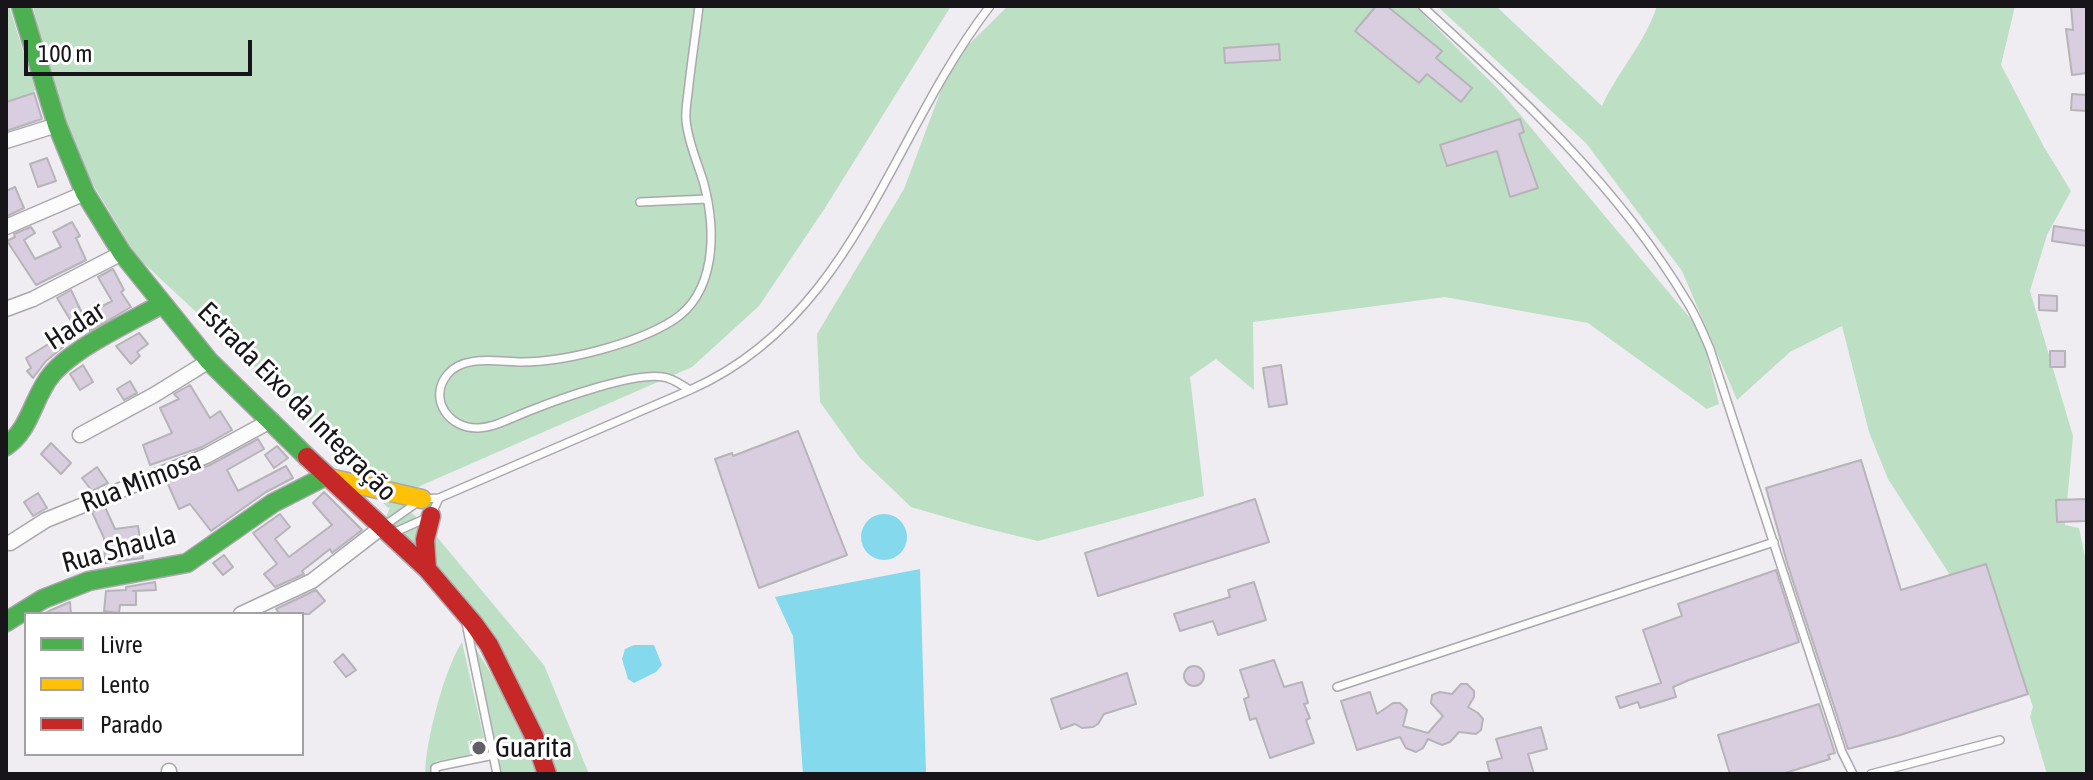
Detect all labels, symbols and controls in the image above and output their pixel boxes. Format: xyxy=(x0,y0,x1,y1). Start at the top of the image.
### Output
scale bar xyxy=(28,24,256,74)
text: 100 m xyxy=(38,40,92,67)
street label: Hadar xyxy=(39,295,111,357)
street label: Estrada Eixo da Integração xyxy=(190,295,404,509)
street label: Rua Mimosa xyxy=(76,444,206,520)
street label: Rua Shaula xyxy=(58,518,180,580)
legend xyxy=(24,612,304,756)
text: Livre xyxy=(100,631,143,658)
text: Lento xyxy=(100,671,150,698)
text: Parado xyxy=(100,711,163,738)
place label: Guarita xyxy=(495,731,572,765)
marker: Guarita xyxy=(470,739,488,757)

